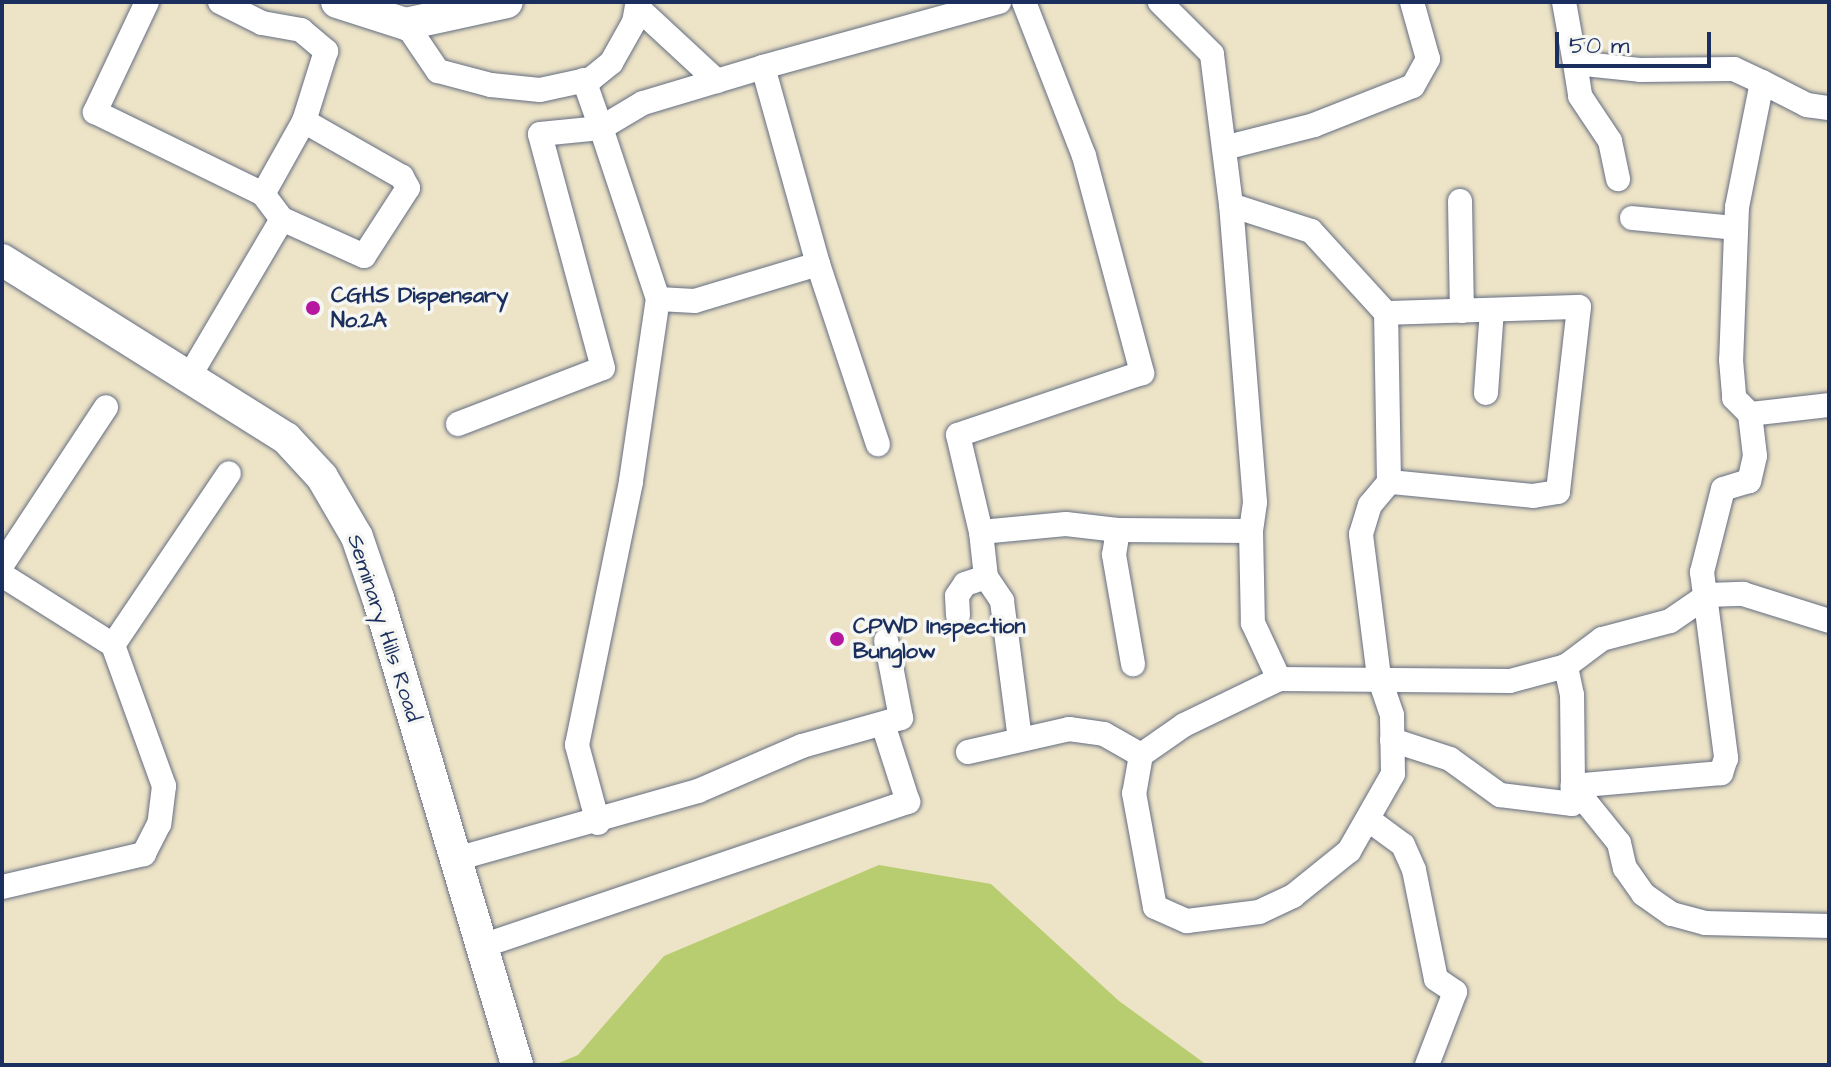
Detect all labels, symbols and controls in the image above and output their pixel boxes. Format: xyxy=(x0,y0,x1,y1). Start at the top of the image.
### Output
scale bar xyxy=(1559,16,1715,66)
text: 50 m xyxy=(1569,29,1629,63)
place label: CGHS Dispensary No.2A xyxy=(331,282,508,334)
marker: CGHS Dispensary No.2A xyxy=(302,297,324,319)
street label: Seminary Hills Road xyxy=(341,531,427,725)
place label: CPWD Inspection Bunglow xyxy=(853,613,1025,664)
marker: CPWD Inspection Bunglow xyxy=(828,630,846,648)

